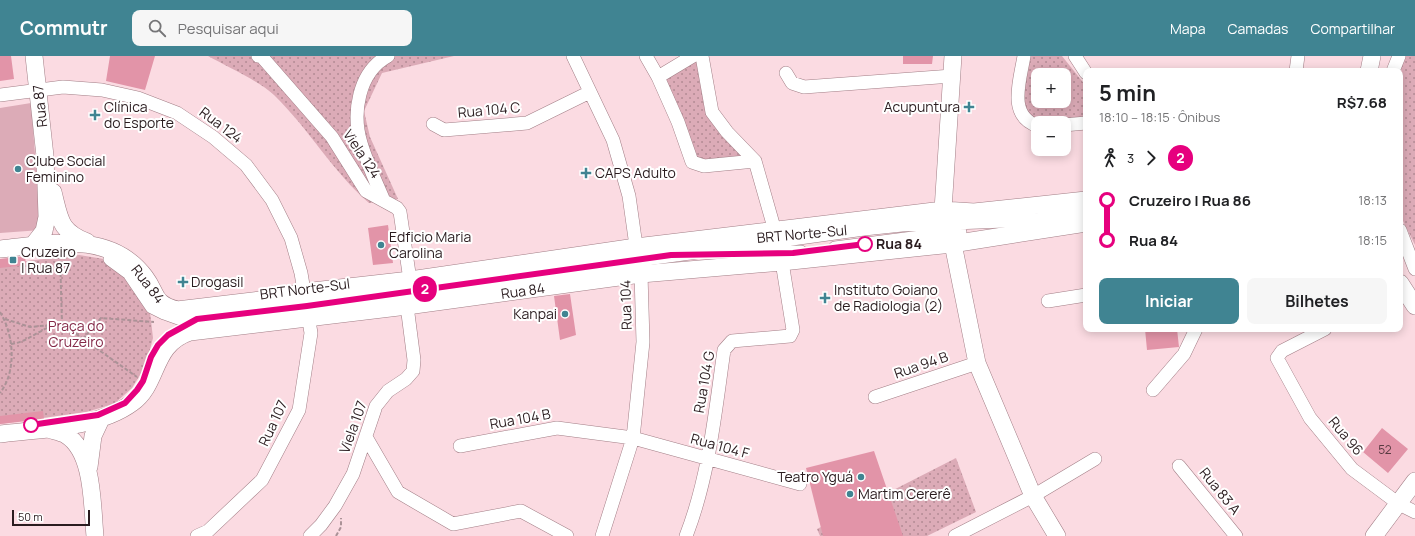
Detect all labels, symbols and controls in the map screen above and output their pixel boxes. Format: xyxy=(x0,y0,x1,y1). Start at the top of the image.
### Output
search box xyxy=(132,10,412,46)
text: Commutr xyxy=(20,15,108,41)
icon: search xyxy=(146,17,168,39)
text: Pesquisar aqui xyxy=(178,18,279,39)
text: Mapa xyxy=(1170,19,1206,38)
text: Camadas xyxy=(1228,19,1288,38)
text: Compartilhar xyxy=(1310,19,1395,38)
map controls xyxy=(1031,68,1071,156)
button: + xyxy=(1031,68,1071,108)
text: 5 min xyxy=(1099,78,1156,108)
street label: Rua 87 xyxy=(28,84,51,128)
text: R$7.68 xyxy=(1337,92,1387,113)
place label: Clínica do Esporte xyxy=(104,97,174,132)
street label: Rua 104 C xyxy=(457,97,521,122)
place label: Acupuntura xyxy=(884,97,960,116)
marker: Acupuntura xyxy=(963,101,975,113)
street label: Rua 124 xyxy=(196,102,247,147)
text: 18:10 – 18:15 · Ônibus xyxy=(1099,108,1220,126)
marker: Clínica do Esporte xyxy=(89,109,101,121)
button: − xyxy=(1031,116,1071,156)
street label: Viela 124 xyxy=(339,126,386,182)
icon: walk xyxy=(1099,147,1121,169)
icon: forward xyxy=(1140,147,1162,169)
text: 2 xyxy=(1176,148,1185,167)
text: 3 xyxy=(1127,149,1134,167)
place label: Clube Social Feminino xyxy=(26,151,106,186)
place label: CAPS Adulto xyxy=(595,163,676,182)
marker: Clube Social Feminino xyxy=(13,164,23,174)
marker: CAPS Adulto xyxy=(580,167,592,179)
text: Cruzeiro | Rua 86 xyxy=(1129,190,1251,211)
text: 18:13 xyxy=(1358,191,1387,209)
street label: BRT Norte-Sul xyxy=(756,220,848,247)
place label: Edficio Maria Carolina xyxy=(389,227,471,262)
text: Rua 84 xyxy=(1129,230,1178,251)
text: 18:15 xyxy=(1358,231,1387,249)
place label: Rua 84 xyxy=(876,234,922,253)
marker: Rua 84 xyxy=(857,236,873,252)
marker: Edficio Maria Carolina xyxy=(376,240,386,250)
place label: Cruzeiro | Rua 87 xyxy=(21,242,76,277)
marker: Cruzeiro | Rua 87 xyxy=(8,255,18,265)
street label: Rua 84 xyxy=(127,260,169,307)
place label: Drogasil xyxy=(191,272,244,291)
street label: BRT Norte-Sul xyxy=(259,274,351,303)
line badge: 2 xyxy=(412,276,438,302)
marker: Drogasil xyxy=(178,277,188,287)
street label: Rua 84 xyxy=(500,278,546,303)
button: Iniciar xyxy=(1099,278,1239,324)
button: Bilhetes xyxy=(1247,278,1387,324)
text: 2 xyxy=(421,279,429,298)
street label: Rua 104 xyxy=(615,280,636,330)
place label: Instituto Goiano de Radiologia (2) xyxy=(834,280,943,315)
marker: Instituto Goiano de Radiologia (2) xyxy=(819,292,831,304)
place label: Kanpai xyxy=(513,304,557,323)
marker: Kanpai xyxy=(560,309,570,319)
park label: Praça do Cruzeiro xyxy=(48,316,104,351)
street label: Rua 94 B xyxy=(891,346,951,383)
street label: Rua 104 G xyxy=(689,349,718,414)
street label: Rua 107 xyxy=(254,397,291,449)
street label: Viela 107 xyxy=(334,398,371,456)
street label: Rua 104 B xyxy=(488,404,552,433)
street label: Rua 96 xyxy=(1325,412,1368,459)
unlabelled marker xyxy=(23,417,39,433)
street label: Rua 104 F xyxy=(689,429,751,462)
house number: 52 xyxy=(1378,441,1392,458)
street label: Rua 83 A xyxy=(1196,463,1245,518)
place label: Teatro Yguá xyxy=(777,467,853,486)
marker: Teatro Yguá xyxy=(856,472,866,482)
place label: Martim Cererê xyxy=(858,484,951,503)
marker: Martim Cererê xyxy=(845,489,855,499)
scale bar xyxy=(12,508,90,527)
text: 50 m xyxy=(18,509,43,524)

